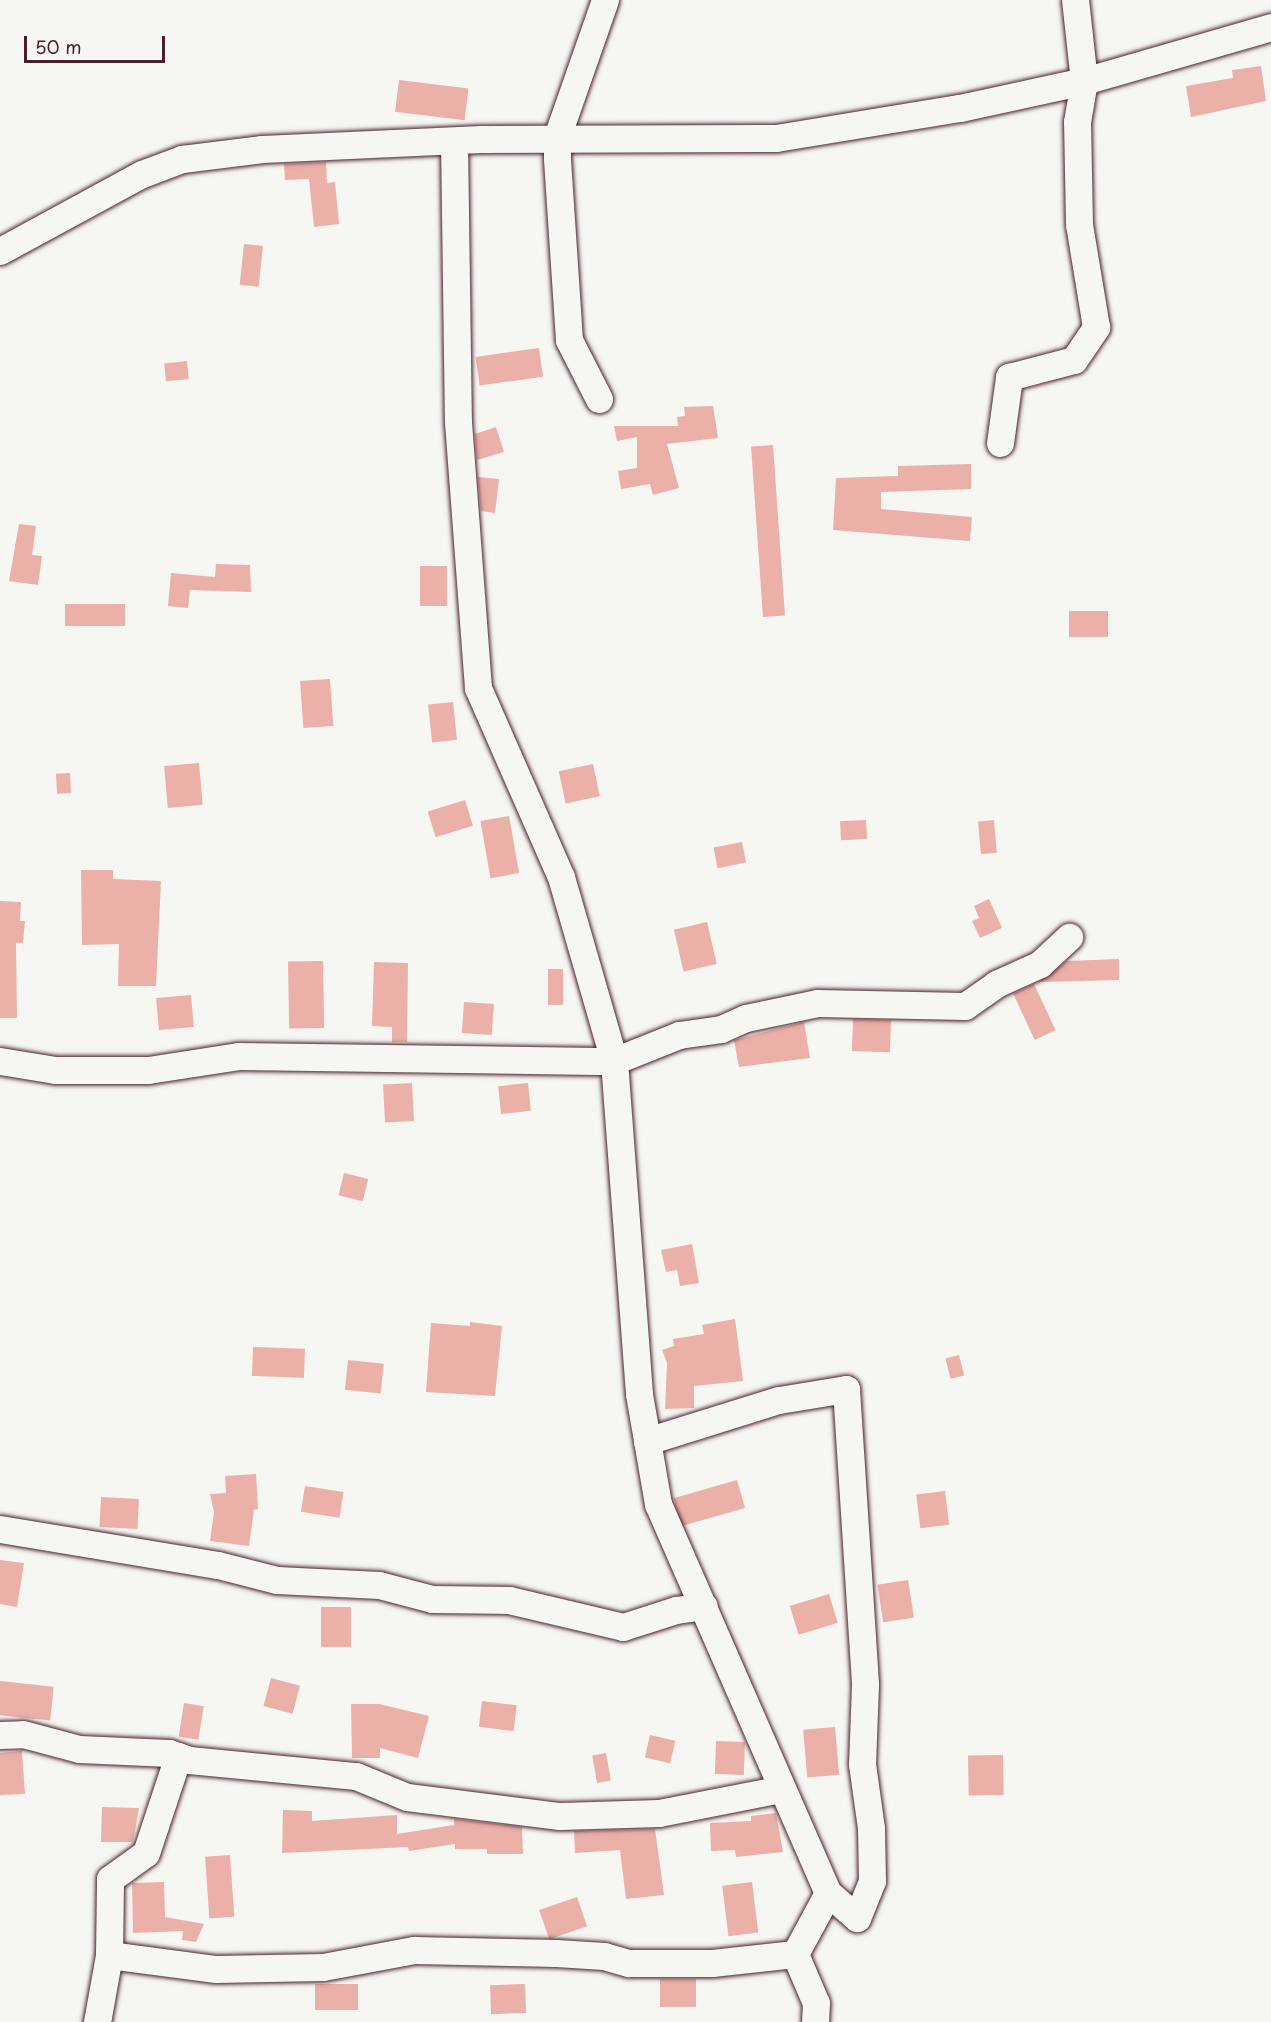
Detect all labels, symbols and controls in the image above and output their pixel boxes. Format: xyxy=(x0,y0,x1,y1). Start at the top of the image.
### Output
scale bar xyxy=(27,24,168,62)
text: 50 m xyxy=(35,33,82,60)

